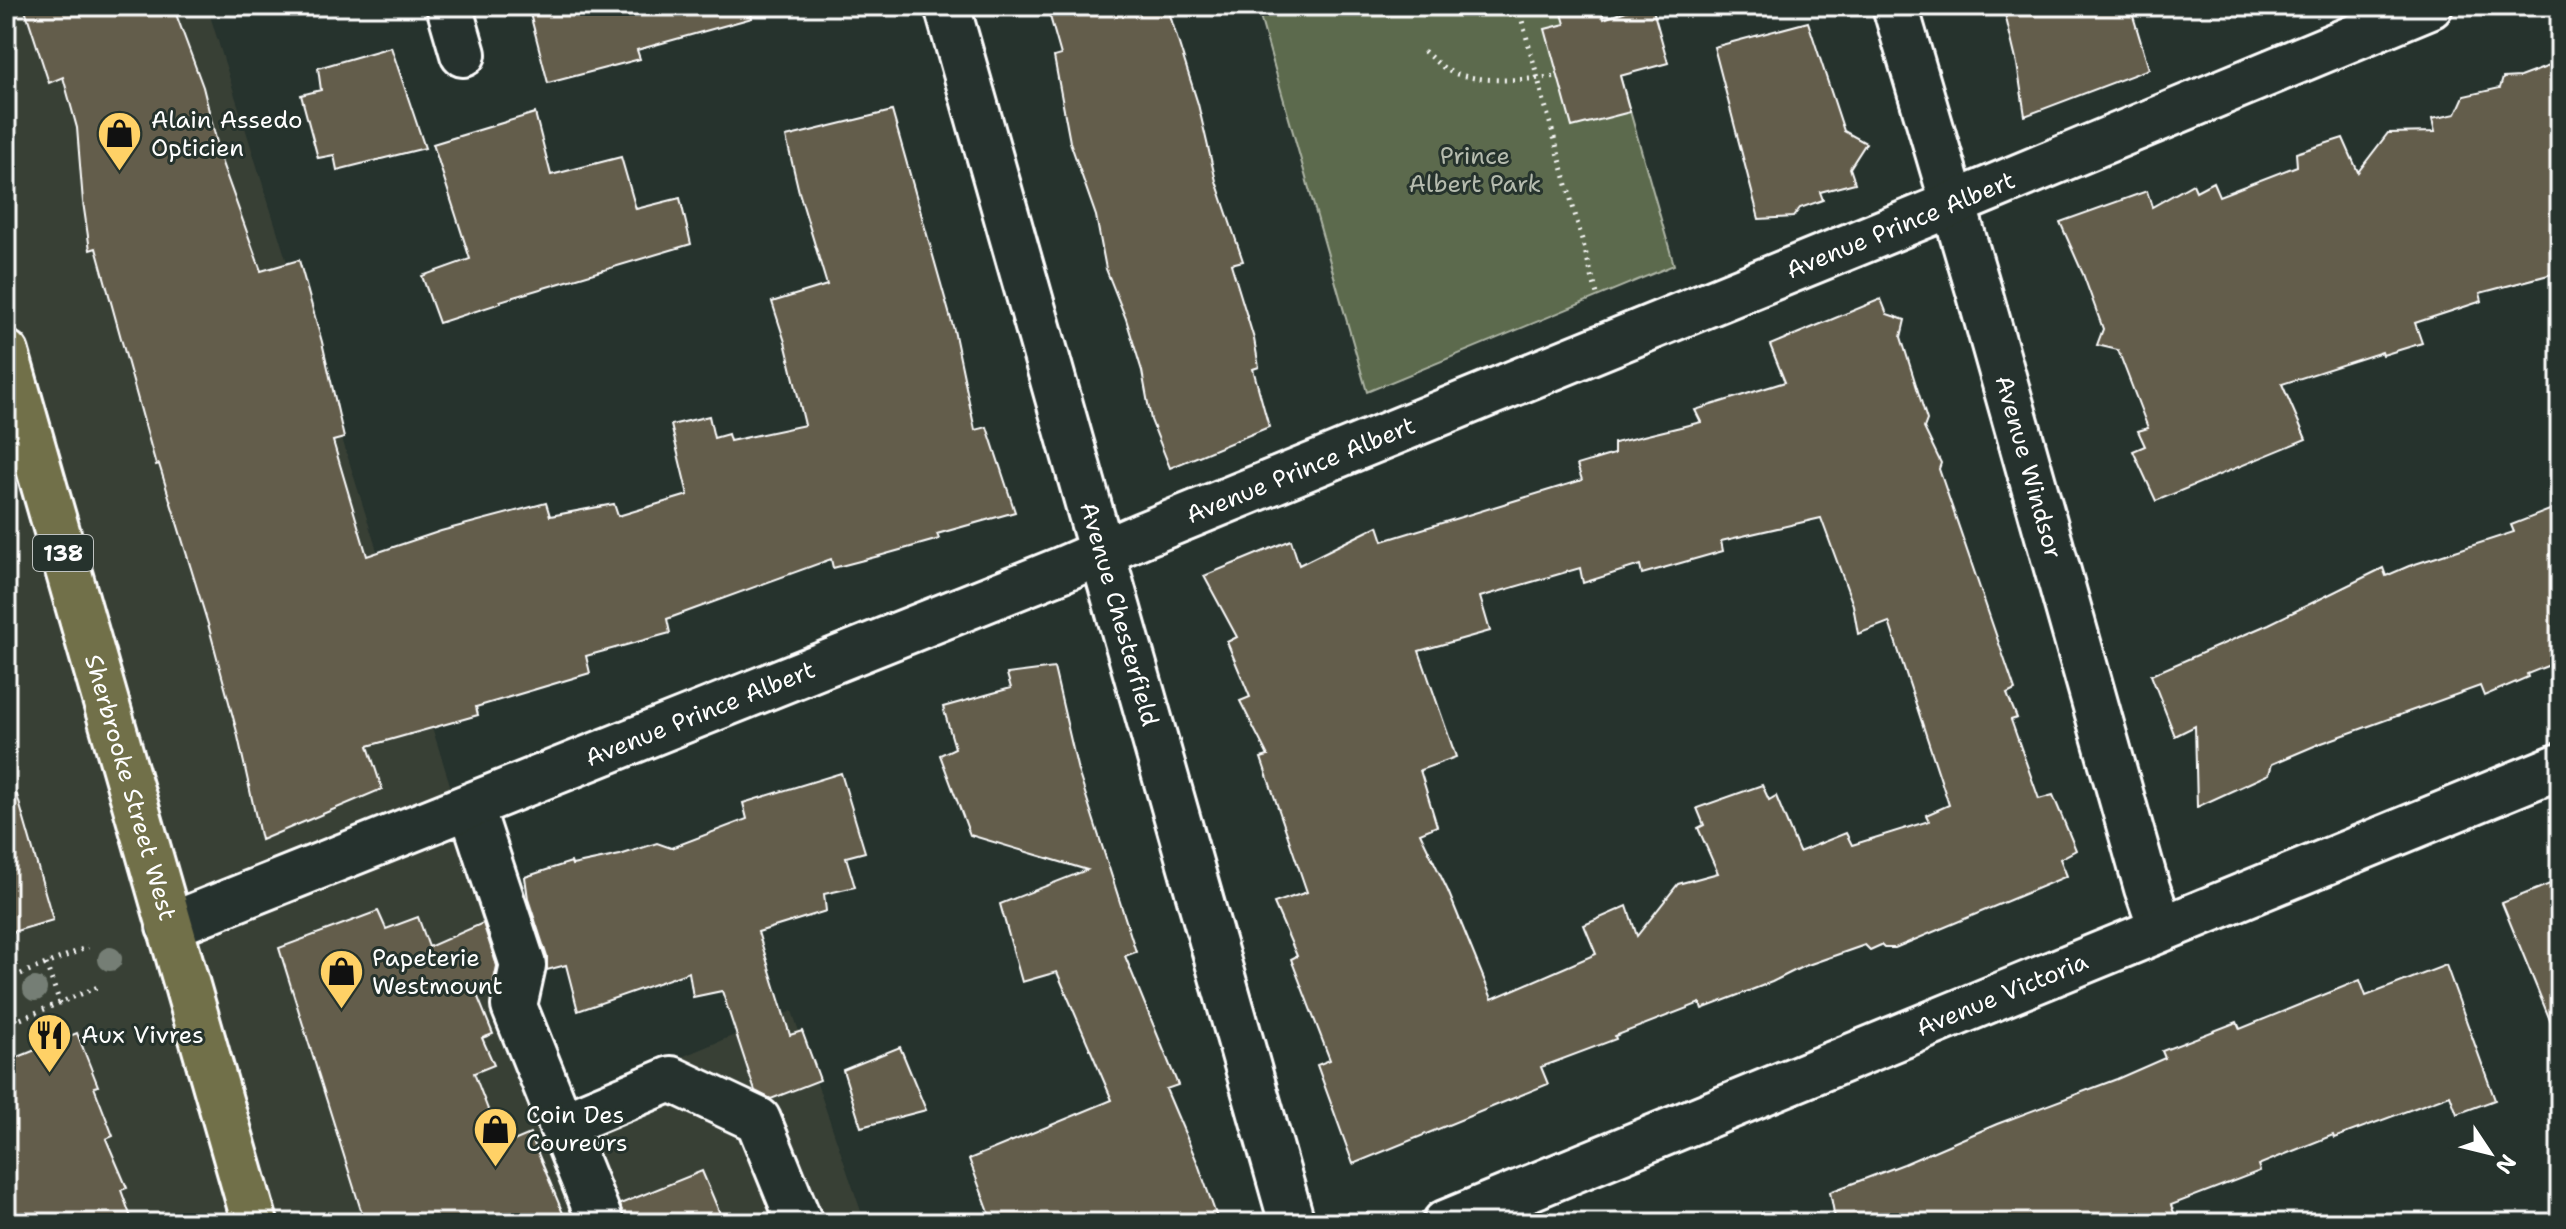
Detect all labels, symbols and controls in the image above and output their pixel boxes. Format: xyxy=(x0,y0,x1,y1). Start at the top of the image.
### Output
place label: Alain Assedo Opticien xyxy=(151,104,303,164)
shop icon: Alain Assedo Opticien xyxy=(96,110,144,173)
park label: Prince Albert Park xyxy=(1409,140,1541,200)
street label: Avenue Prince Albert xyxy=(1781,164,2020,286)
street label: Avenue Windsor xyxy=(1988,372,2070,562)
street label: Avenue Prince Albert xyxy=(1181,409,1420,531)
street label: Avenue Chesterfield xyxy=(1072,498,1166,730)
road number: 138 xyxy=(33,535,93,571)
street label: Sherbrooke Street West xyxy=(77,651,184,924)
street label: Avenue Prince Albert xyxy=(581,654,820,774)
place label: Papeterie Westmount xyxy=(372,942,503,1002)
street label: Avenue Victoria xyxy=(1911,945,2093,1044)
shop icon: Papeterie Westmount xyxy=(317,948,365,1011)
restaurant icon: Aux Vivres xyxy=(26,1011,74,1074)
place label: Aux Vivres xyxy=(81,1019,204,1051)
place label: Coin Des Coureurs xyxy=(526,1099,628,1159)
shop icon: Coin Des Coureurs xyxy=(471,1105,519,1168)
north arrow xyxy=(2450,1113,2530,1193)
text: N xyxy=(2489,1149,2523,1180)

